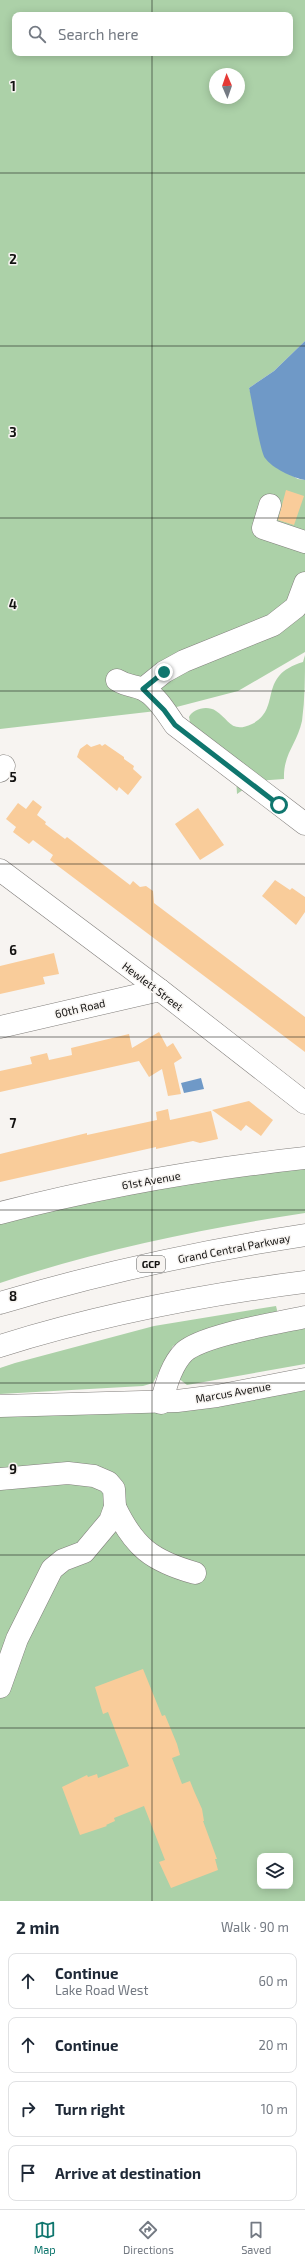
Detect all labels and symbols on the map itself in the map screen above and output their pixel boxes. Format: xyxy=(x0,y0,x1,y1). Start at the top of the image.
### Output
north arrow xyxy=(209,68,245,104)
text: 1 xyxy=(10,78,16,94)
text: 2 xyxy=(9,251,17,267)
text: 3 xyxy=(9,424,17,440)
text: 4 xyxy=(9,596,17,612)
route end xyxy=(155,663,173,681)
text: 5 xyxy=(9,769,17,785)
route start xyxy=(270,796,288,814)
text: 6 xyxy=(9,942,17,958)
street label: Hewlett Street xyxy=(120,959,186,1013)
street label: 60th Road xyxy=(54,996,106,1020)
text: 7 xyxy=(10,1115,17,1131)
street label: 61st Avenue xyxy=(121,1168,182,1192)
street label: Grand Central Parkway xyxy=(177,1231,292,1265)
road number: GCP xyxy=(137,1256,165,1272)
text: 8 xyxy=(9,1288,17,1304)
street label: Marcus Avenue xyxy=(194,1379,272,1405)
text: 9 xyxy=(9,1461,17,1477)

